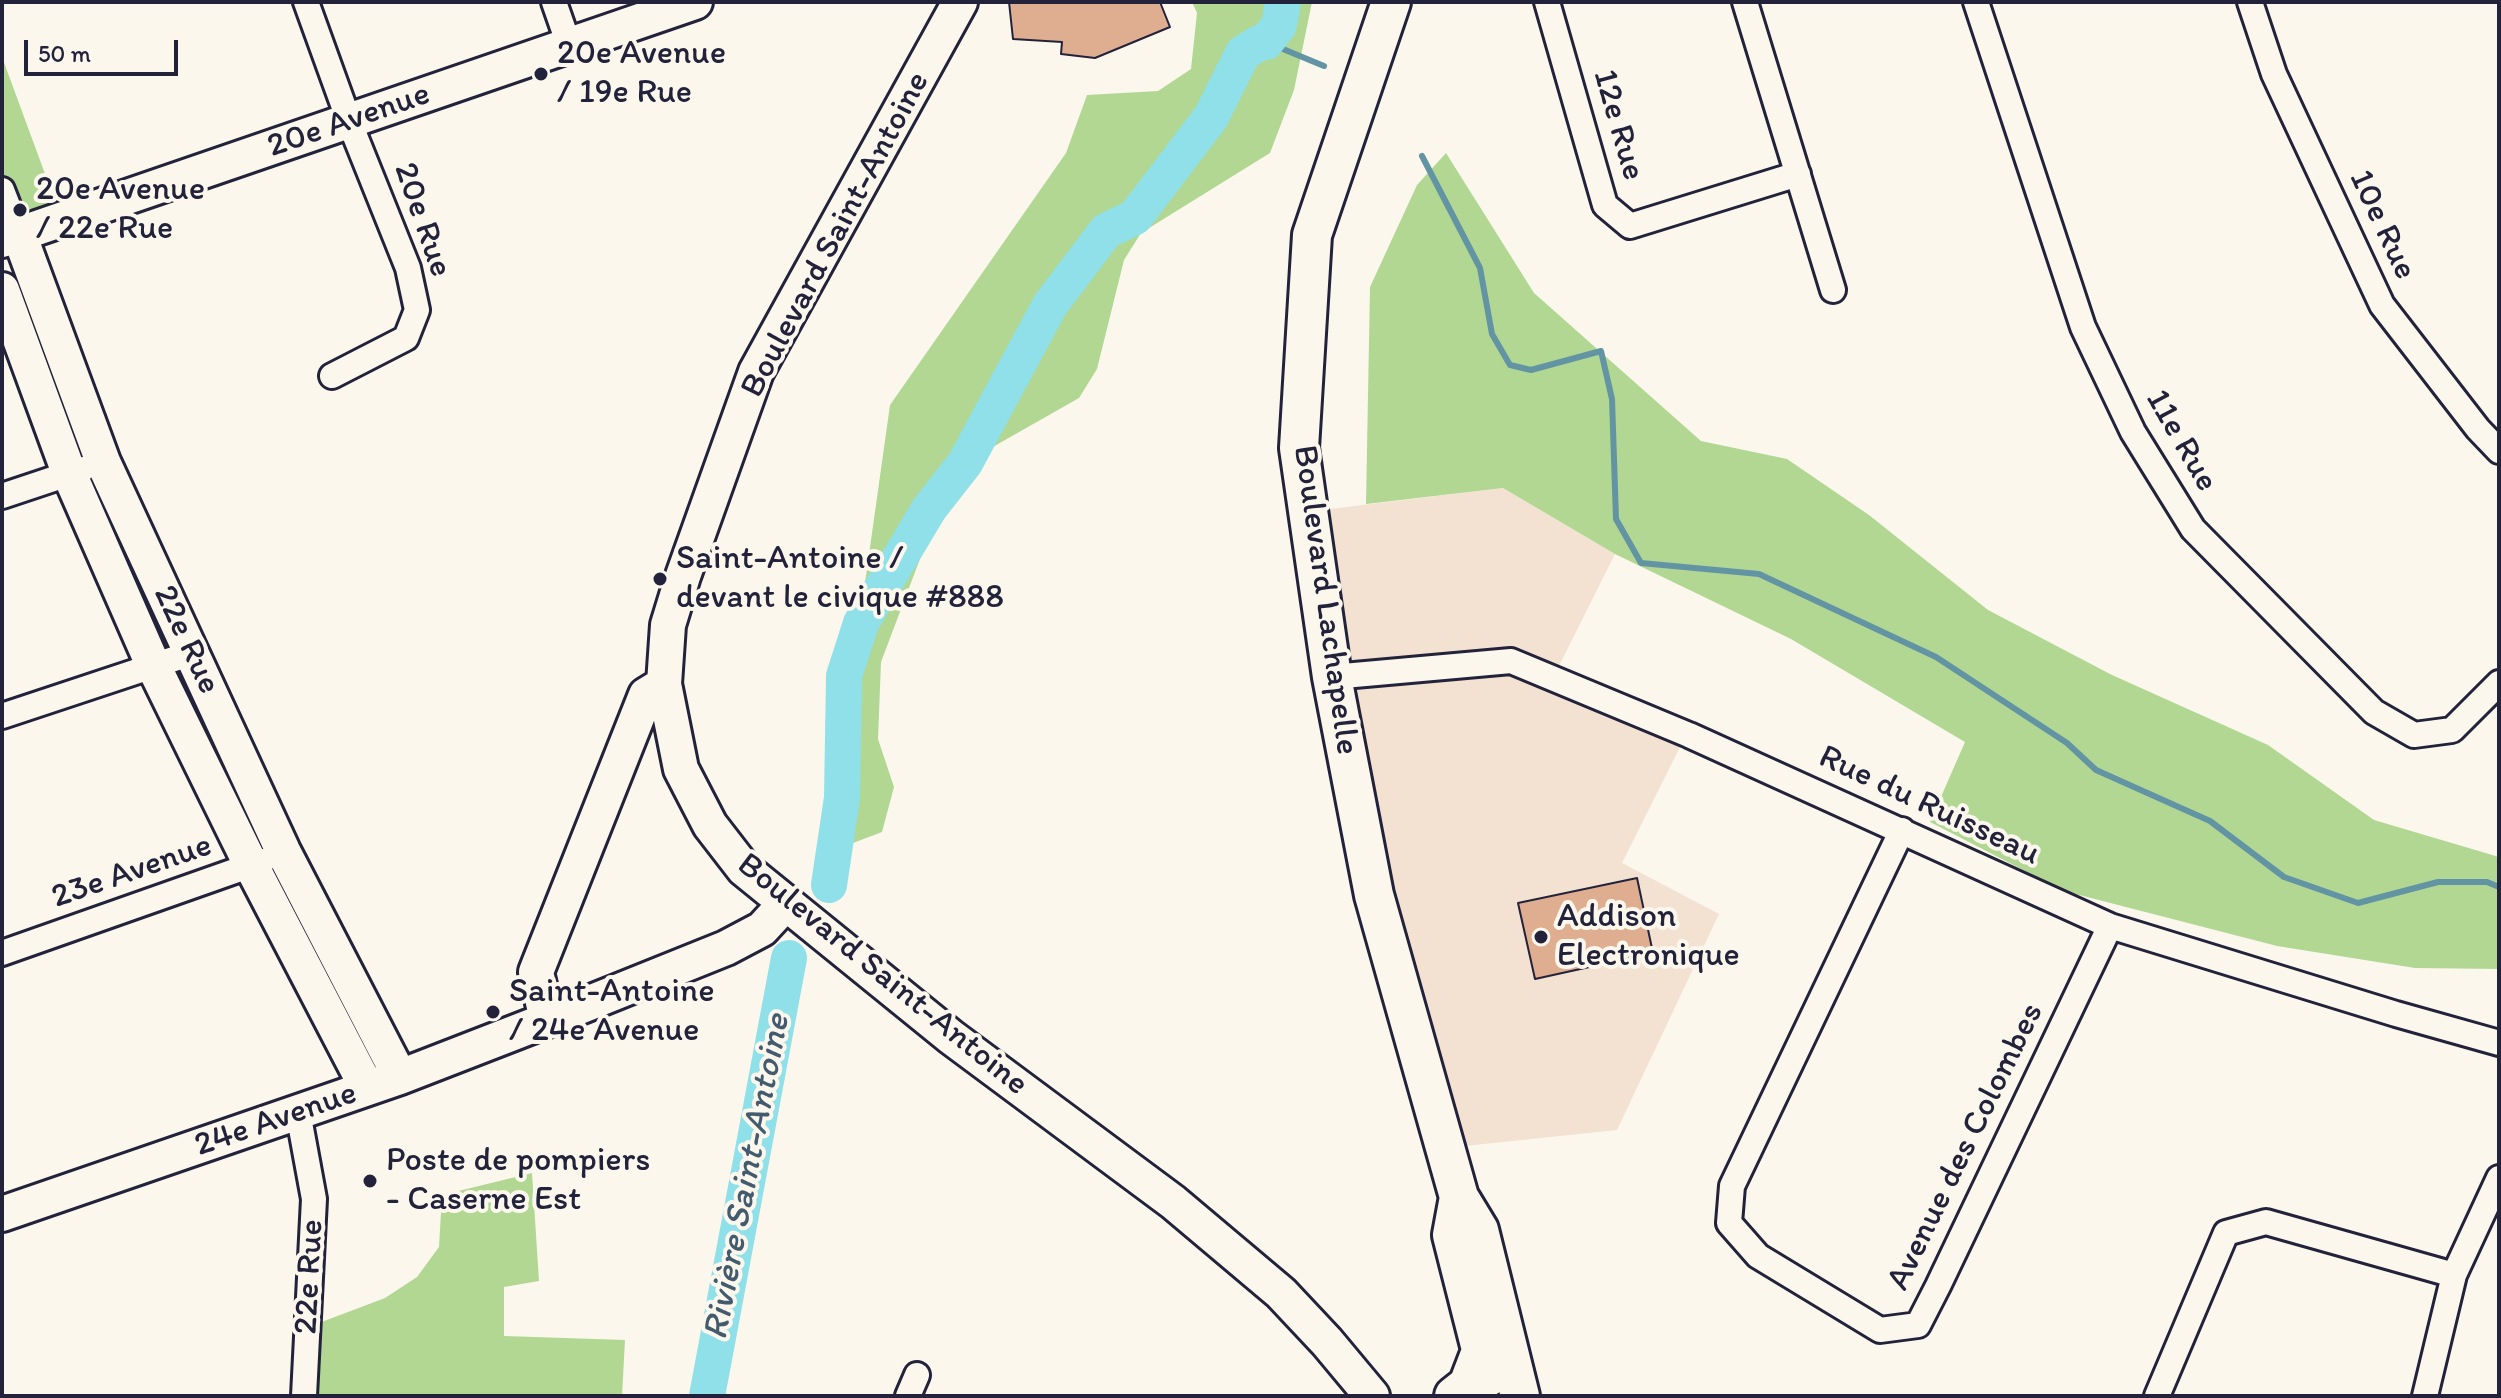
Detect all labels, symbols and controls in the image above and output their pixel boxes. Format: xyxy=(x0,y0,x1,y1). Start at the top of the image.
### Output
scale bar xyxy=(28,24,182,74)
place label: 20e Avenue / 19e Rue xyxy=(557,34,726,114)
text: 50 m xyxy=(38,39,91,68)
marker: 20e Avenue / 19e Rue xyxy=(532,65,550,83)
street label: Boulevard Saint-Antoine xyxy=(733,65,939,405)
street label: 12e Rue xyxy=(1583,65,1653,185)
street label: 20e Avenue xyxy=(262,74,436,168)
street label: 20e Rue xyxy=(383,157,461,283)
street label: 10e Rue xyxy=(2339,164,2425,286)
place label: 20e Avenue / 22e Rue xyxy=(36,170,205,250)
marker: 20e Avenue / 22e Rue xyxy=(11,201,29,219)
street label: 11e Rue xyxy=(2136,383,2226,499)
street label: Boulevard Lachapelle xyxy=(1283,443,1367,757)
place label: Saint-Antoine / devant le civique #888 xyxy=(676,539,1004,618)
marker: Saint-Antoine / devant le civique #888 xyxy=(651,570,669,588)
street label: 22e Rue xyxy=(143,579,229,701)
street label: Rue du Ruisseau xyxy=(1812,737,2046,875)
street label: 23e Avenue xyxy=(47,826,217,918)
street label: Boulevard Saint-Antoine xyxy=(728,845,1036,1105)
place label: Addison Electronique xyxy=(1557,897,1740,976)
marker: Addison Electronique xyxy=(1532,928,1550,946)
place label: Saint-Antoine / 24e Avenue xyxy=(509,972,715,1052)
street label: Avenue des Colombes xyxy=(1879,997,2053,1297)
marker: Saint-Antoine / 24e Avenue xyxy=(484,1003,502,1021)
water label: Rivière Saint-Antoine xyxy=(695,1011,801,1343)
street label: 24e Avenue xyxy=(190,1073,362,1167)
place label: Poste de pompiers - Caserne Est xyxy=(386,1141,650,1220)
marker: Poste de pompiers - Caserne Est xyxy=(361,1172,379,1190)
street label: 22e Rue xyxy=(287,1218,333,1336)

